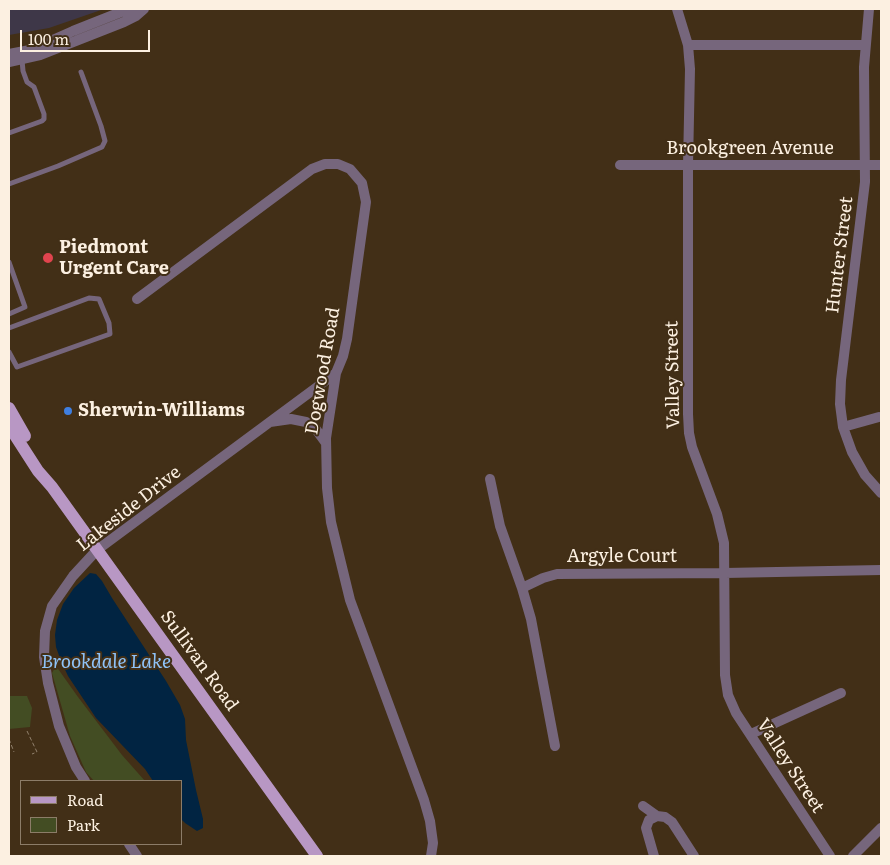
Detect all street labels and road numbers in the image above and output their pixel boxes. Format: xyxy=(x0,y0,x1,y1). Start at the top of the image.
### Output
street label: Brookgreen Avenue xyxy=(666,138,834,160)
street label: Hunter Street xyxy=(822,195,858,315)
street label: Dogwood Road xyxy=(301,306,345,436)
street label: Valley Street xyxy=(661,321,685,429)
street label: Lakeside Drive xyxy=(73,462,185,556)
street label: Argyle Court xyxy=(567,546,677,568)
street label: Sullivan Road xyxy=(155,607,243,715)
street label: Valley Street xyxy=(751,715,829,817)

